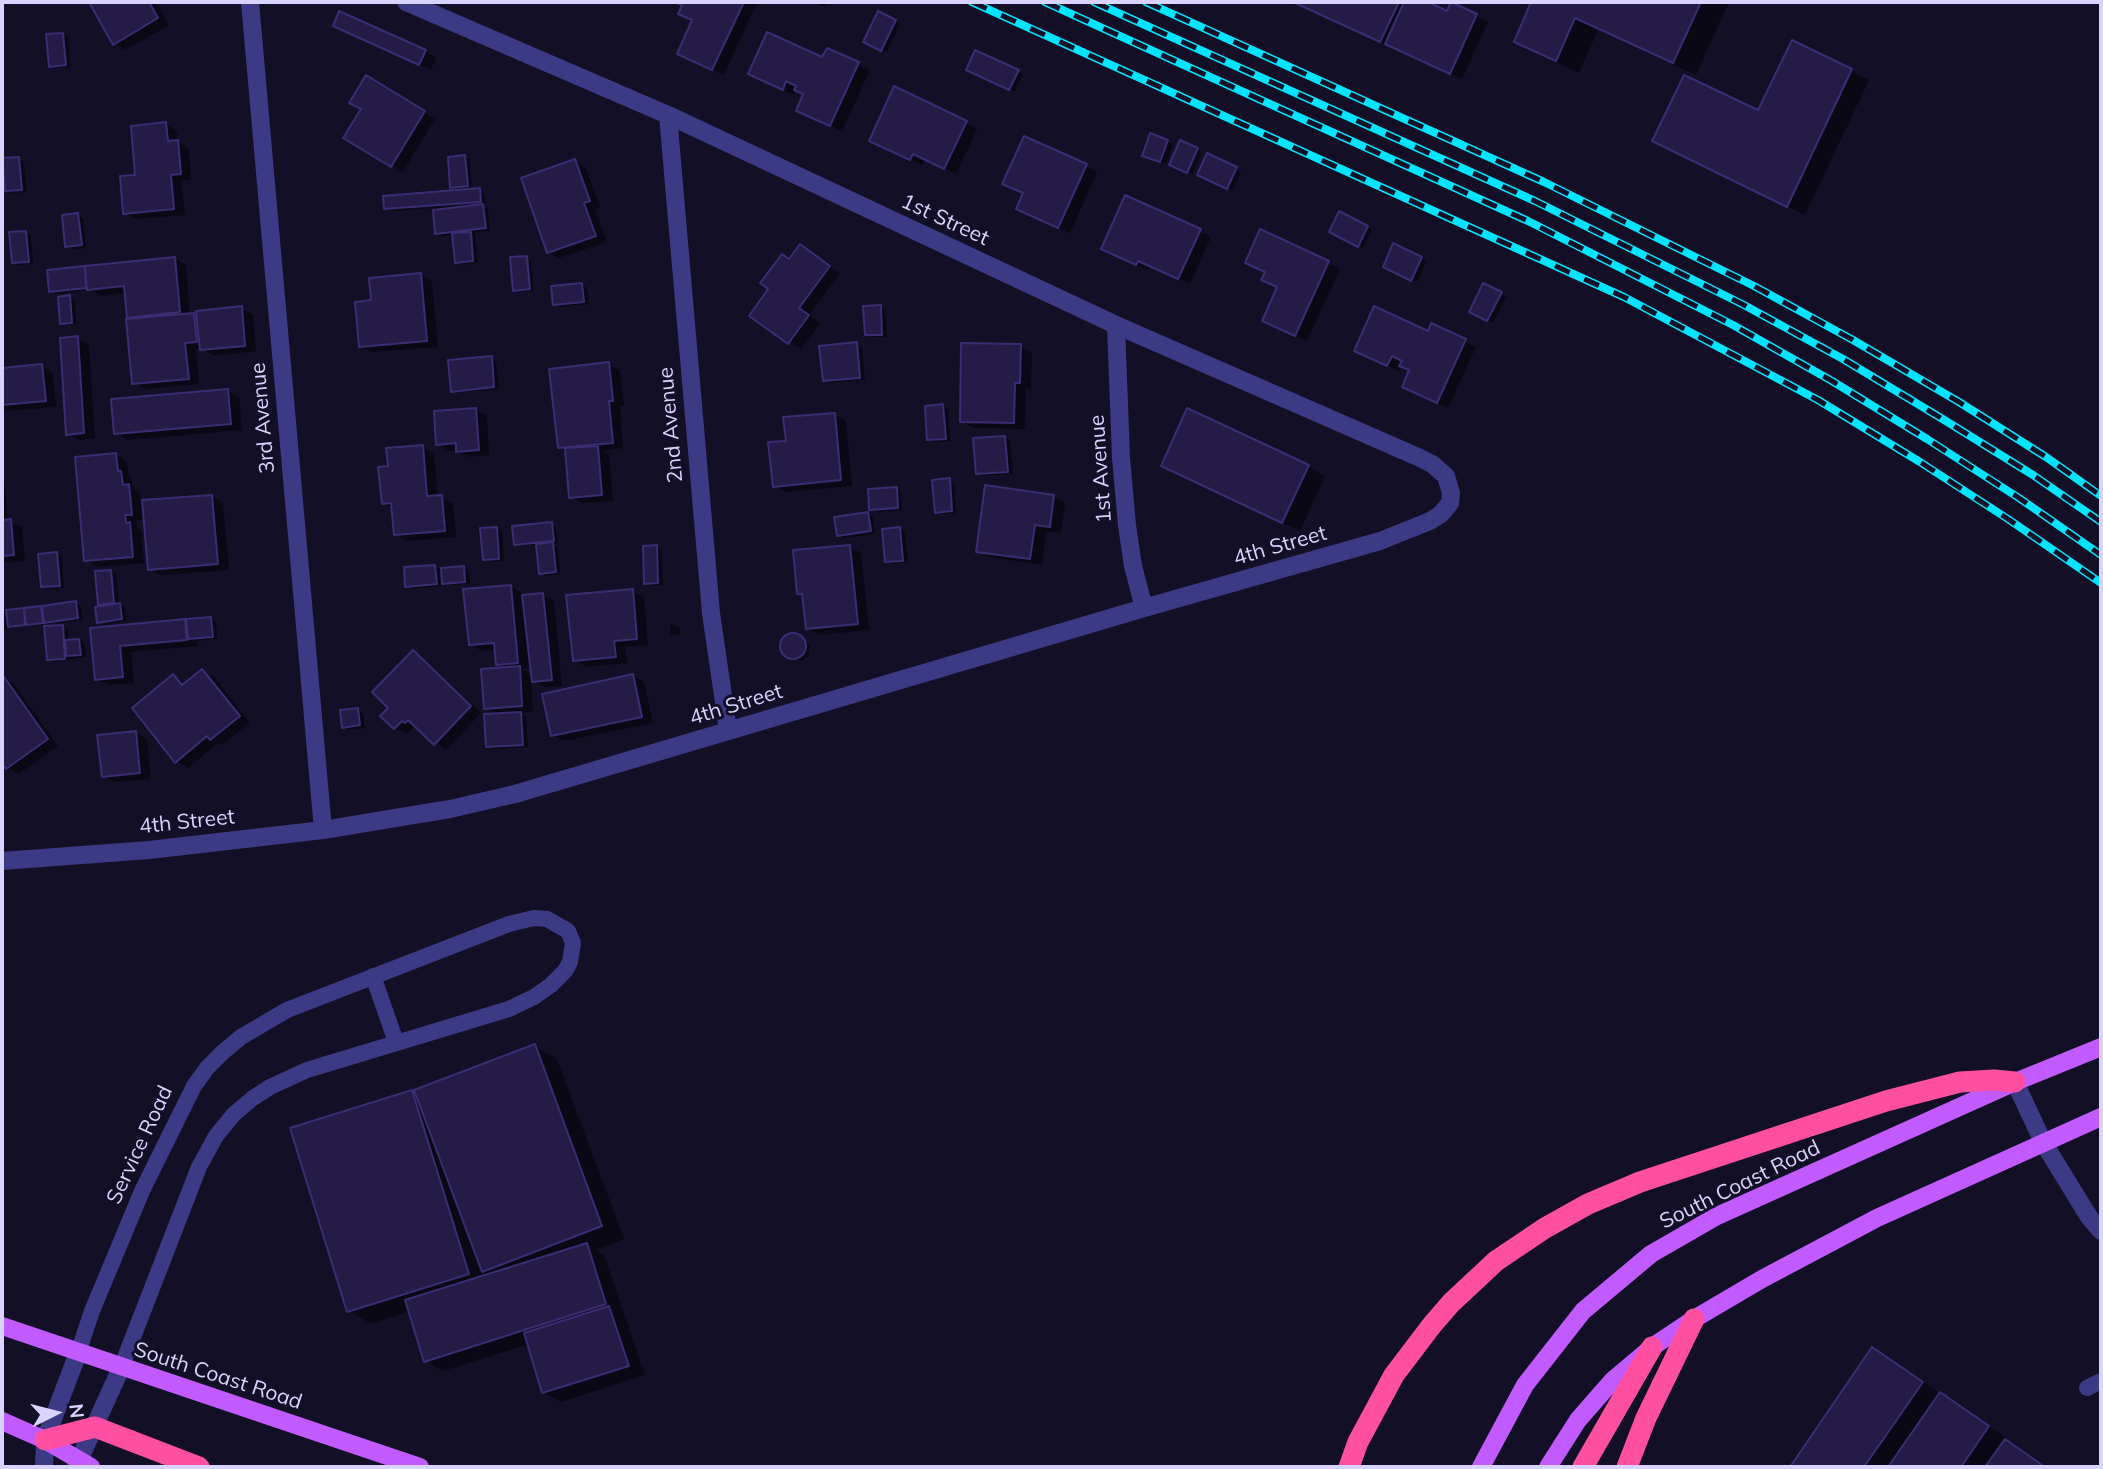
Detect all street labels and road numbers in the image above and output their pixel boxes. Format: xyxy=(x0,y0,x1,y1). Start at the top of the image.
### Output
street label: 1st Street xyxy=(897,189,993,251)
street label: 3rd Avenue xyxy=(246,361,280,475)
street label: 2nd Avenue xyxy=(653,366,689,484)
street label: 1st Avenue xyxy=(1085,414,1117,524)
street label: 4th Street xyxy=(1230,521,1330,571)
street label: 4th Street xyxy=(687,679,785,731)
street label: 4th Street xyxy=(138,804,236,840)
street label: Service Road xyxy=(102,1082,178,1208)
street label: South Coast Road xyxy=(1656,1135,1824,1235)
street label: South Coast Road xyxy=(131,1337,305,1415)

